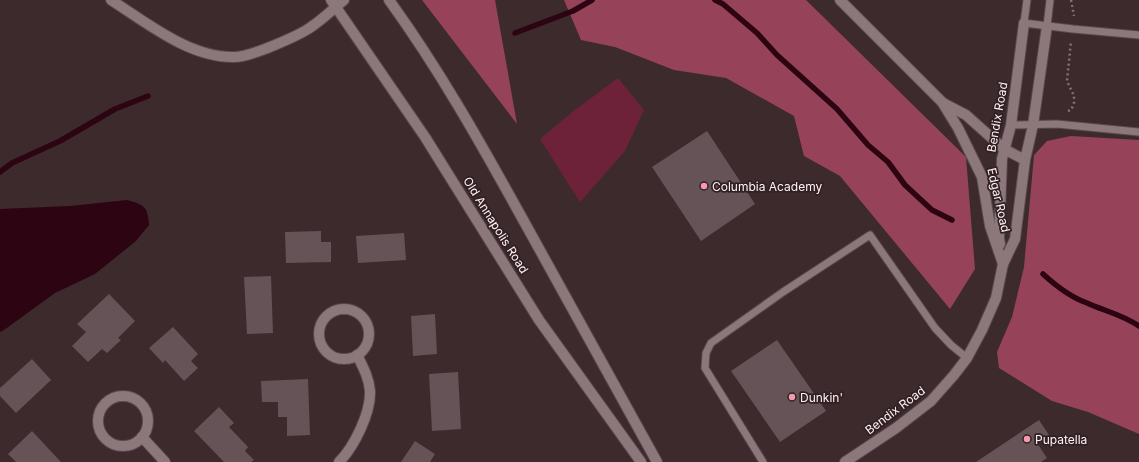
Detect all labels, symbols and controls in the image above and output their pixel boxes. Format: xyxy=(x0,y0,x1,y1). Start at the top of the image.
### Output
street label: Bendix Road xyxy=(983,81,1011,153)
street label: Edgar Road xyxy=(984,166,1014,234)
street label: Old Annapolis Road xyxy=(460,174,532,276)
place label: Columbia Academy xyxy=(712,179,823,194)
marker: Columbia Academy xyxy=(699,181,709,191)
street label: Bendix Road xyxy=(862,383,928,437)
place label: Dunkin' xyxy=(800,390,843,405)
marker: Dunkin' xyxy=(787,392,797,402)
place label: Pupatella xyxy=(1035,432,1087,447)
marker: Pupatella xyxy=(1022,434,1032,444)

